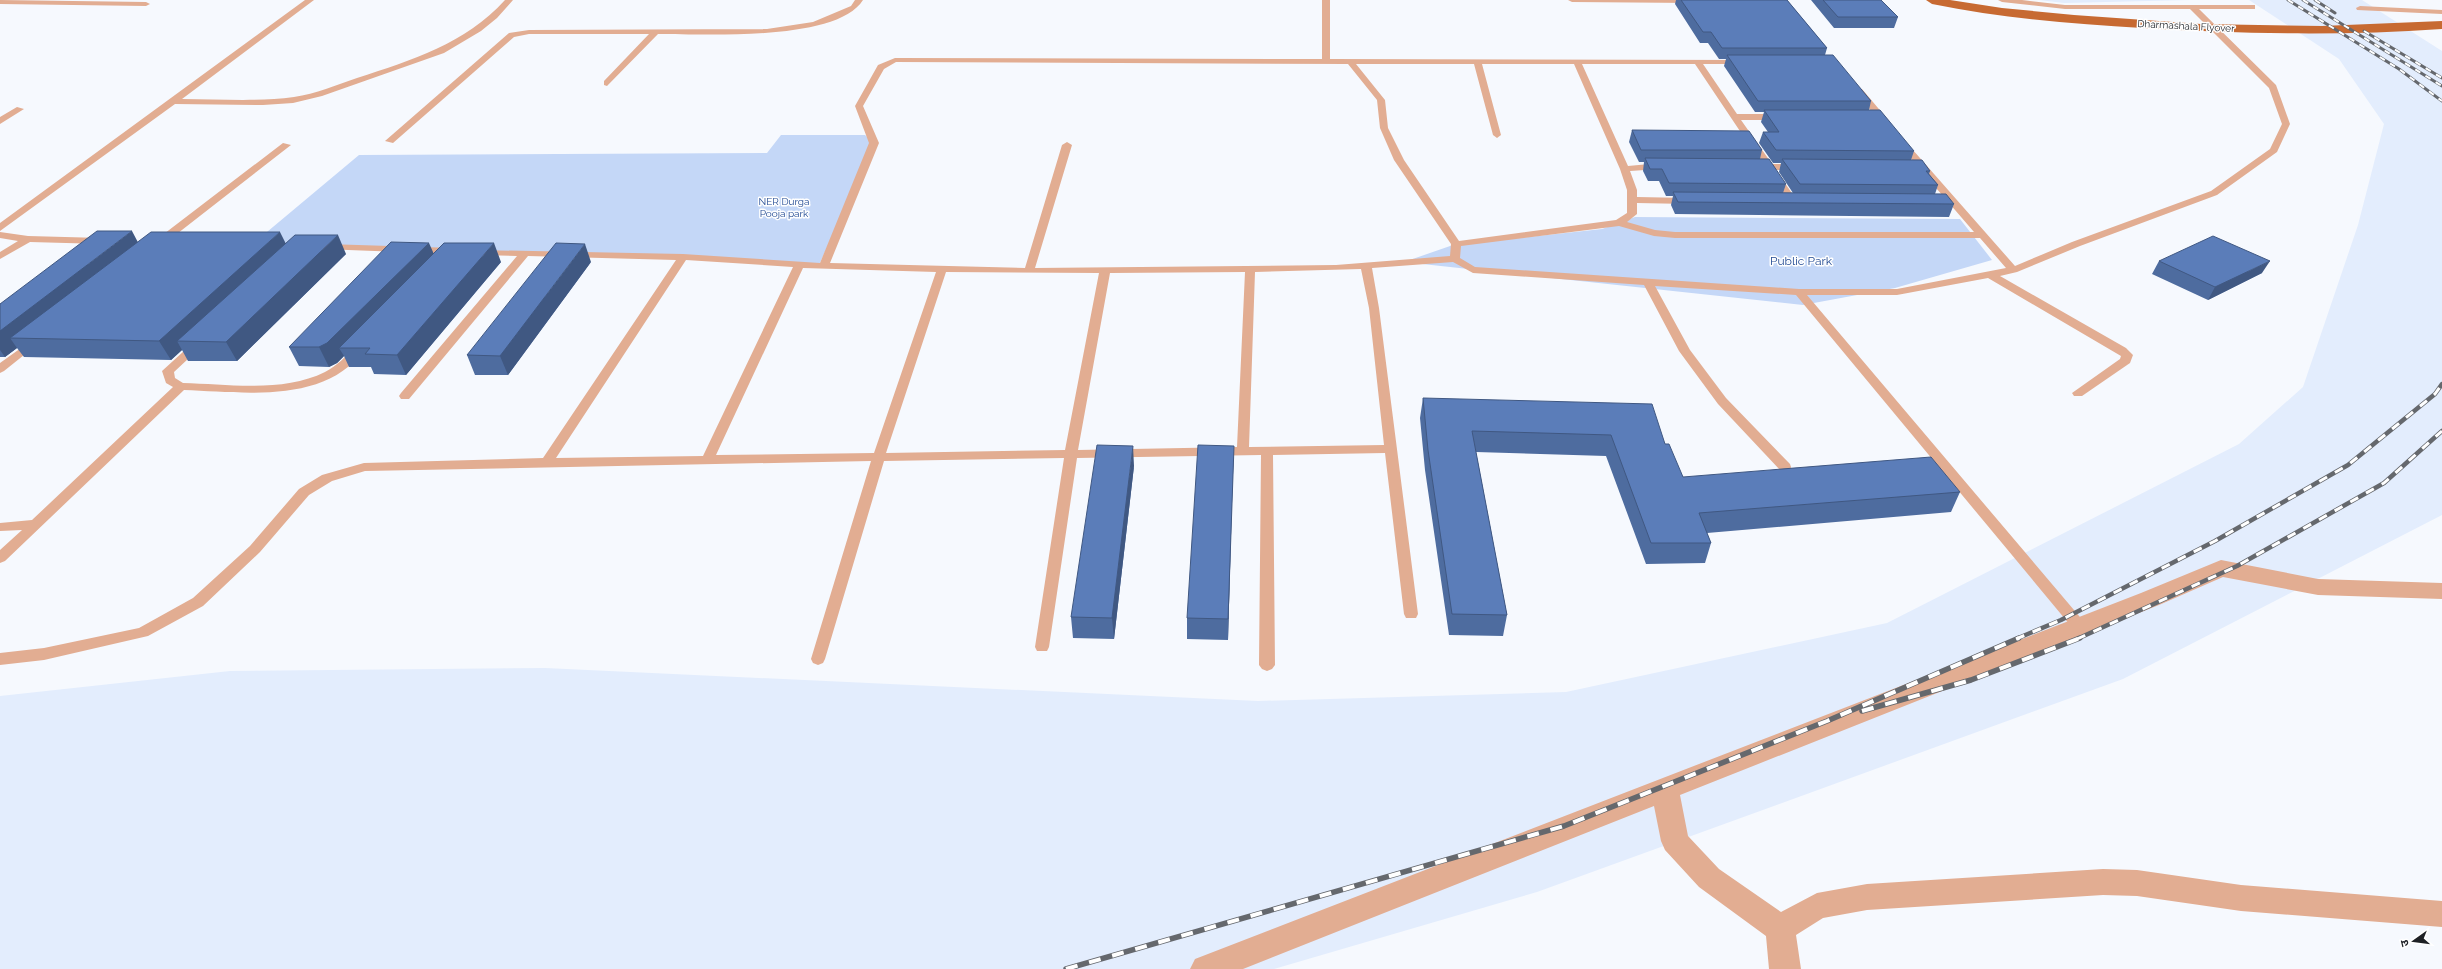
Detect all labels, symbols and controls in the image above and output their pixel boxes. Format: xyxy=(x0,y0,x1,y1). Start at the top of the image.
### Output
street label: Dharmashala Flyover xyxy=(2137,18,2235,34)
park label: NER Durga Pooja park xyxy=(759,196,809,219)
park label: Public Park xyxy=(1770,254,1833,268)
north arrow xyxy=(2394,921,2434,961)
text: उ xyxy=(2398,938,2412,948)

